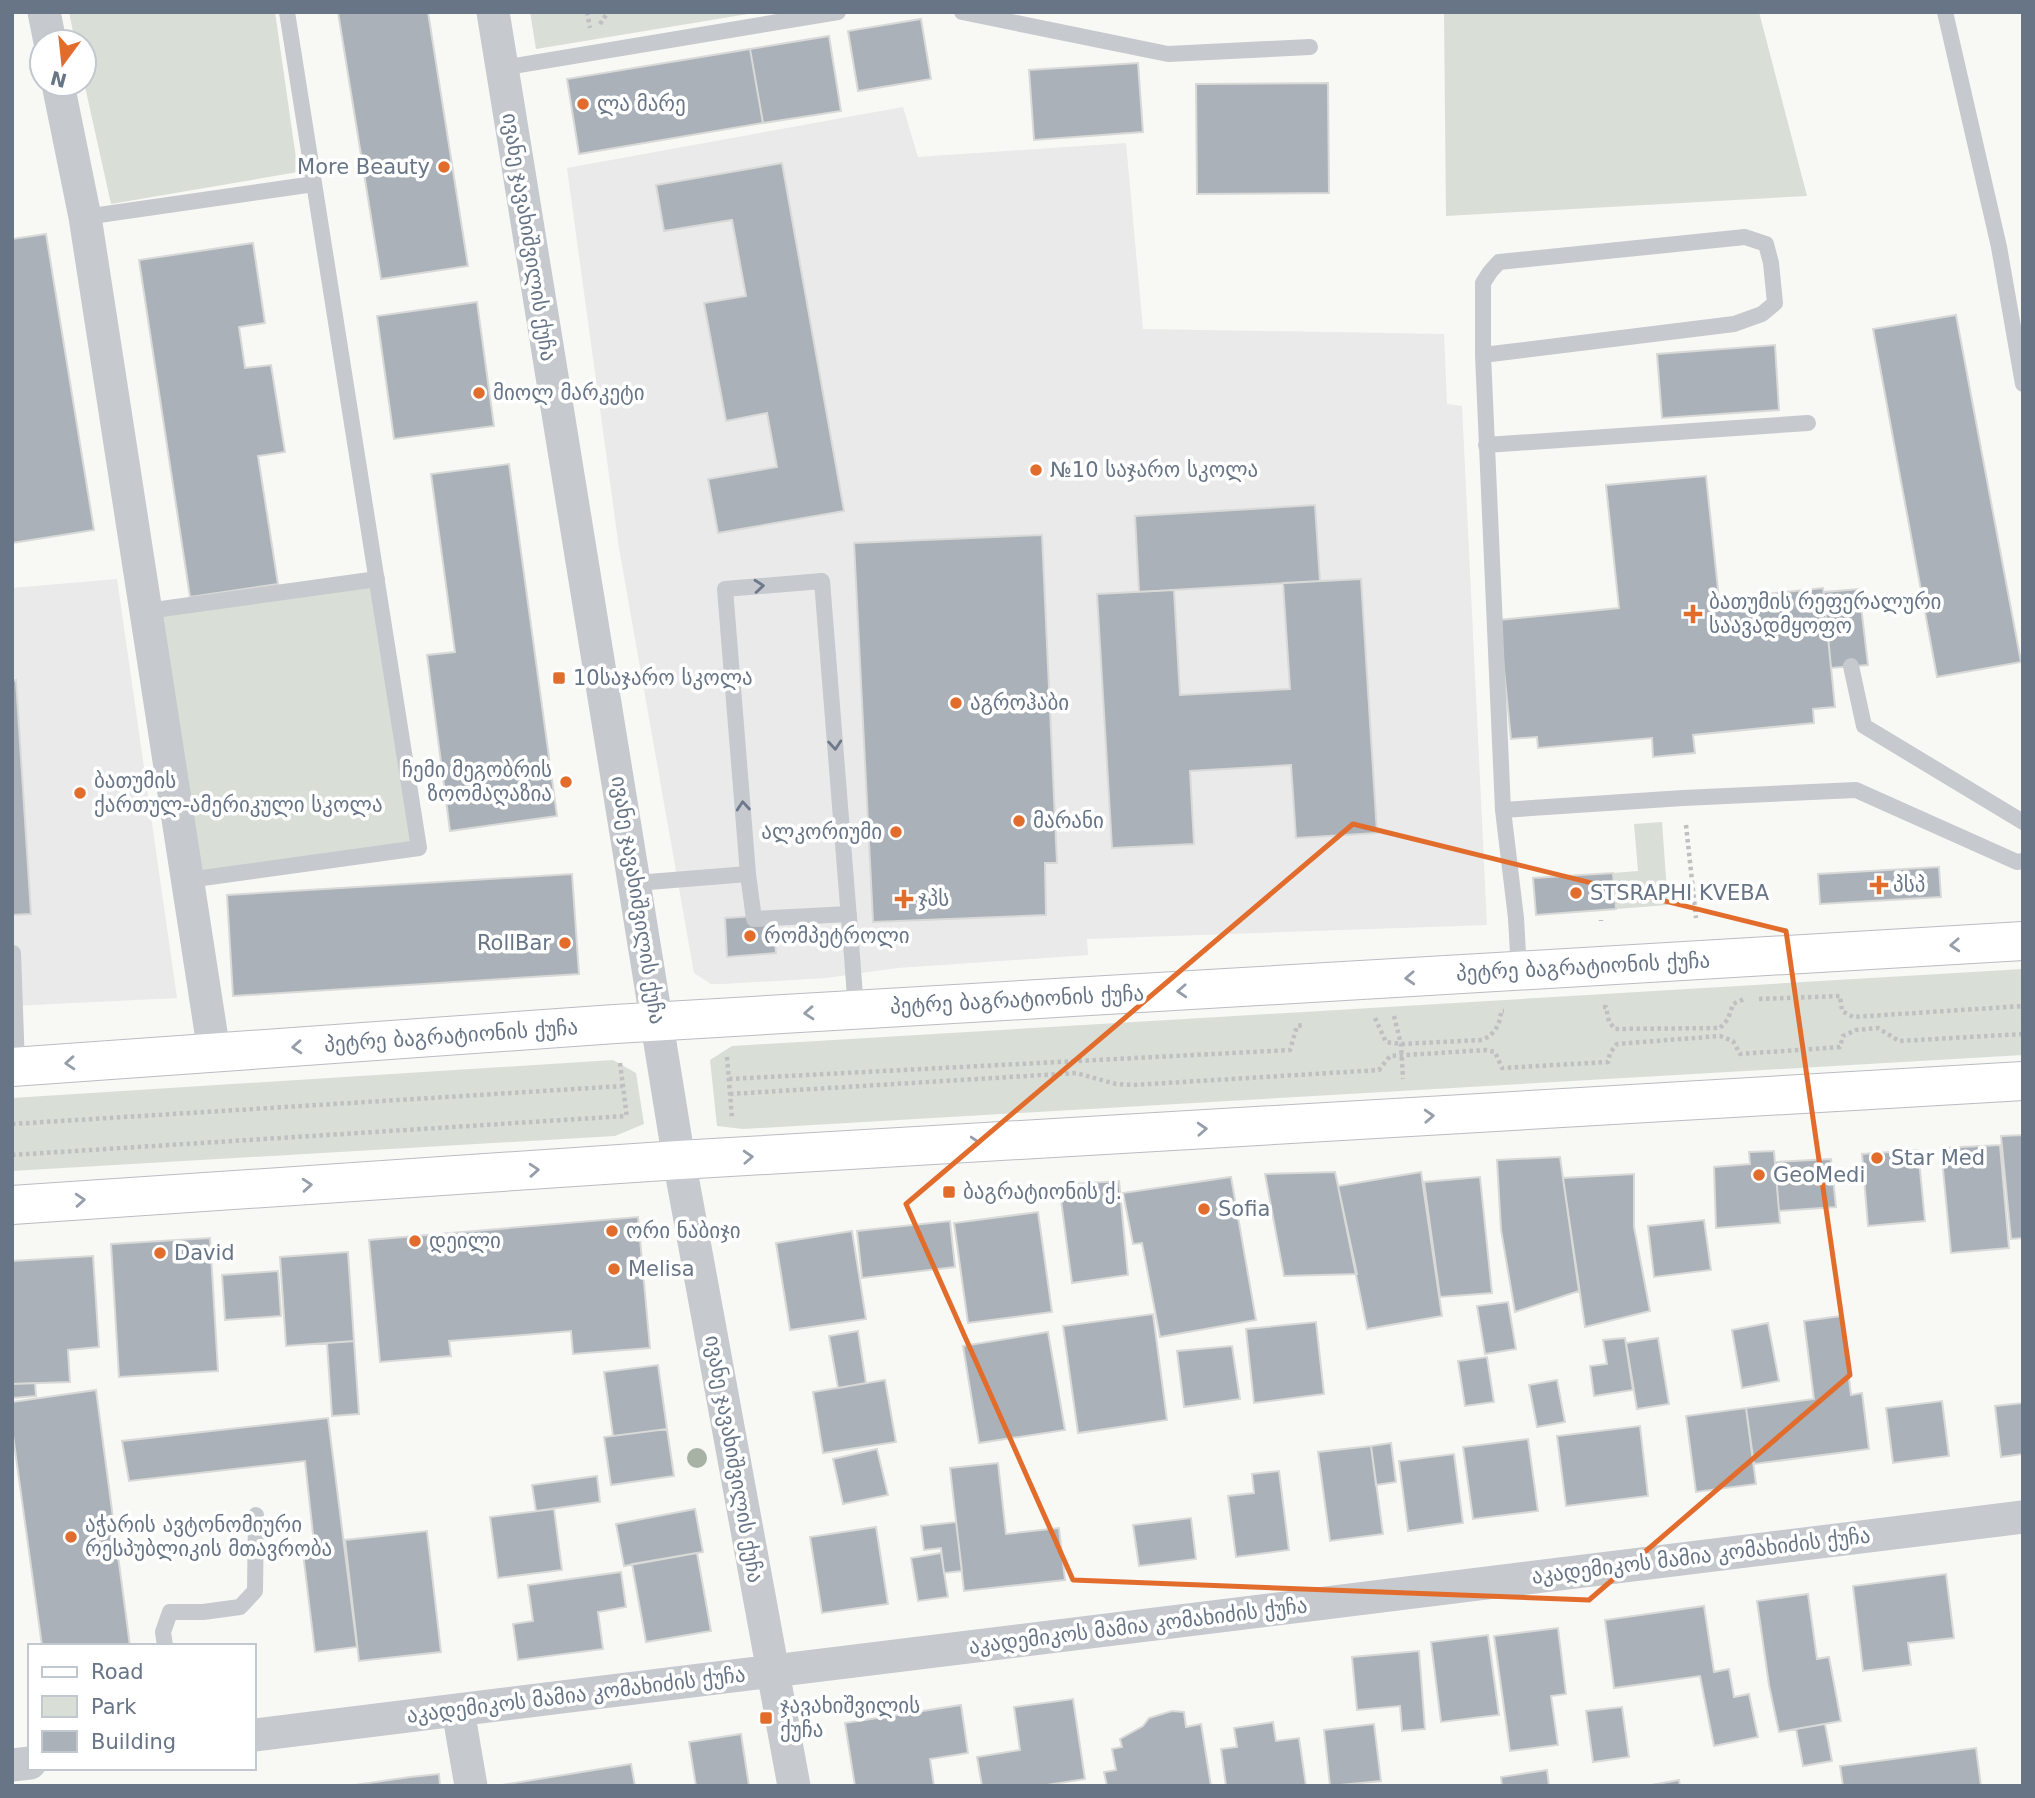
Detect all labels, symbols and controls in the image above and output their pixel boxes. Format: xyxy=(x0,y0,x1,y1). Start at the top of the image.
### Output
north arrow xyxy=(28,28,98,98)
text: N xyxy=(48,67,69,92)
place label: ლა მარე xyxy=(597,92,686,116)
marker: ლა მარე xyxy=(575,96,591,112)
street label: ივანე ჯავახიშვილის ქუჩა xyxy=(498,111,560,363)
place label: More Beauty xyxy=(297,155,430,179)
marker: More Beauty xyxy=(436,159,452,175)
place label: მიოლ მარკეტი xyxy=(493,381,645,405)
marker: მიოლ მარკეტი xyxy=(471,385,487,401)
place label: №10 საჯარო სკოლა xyxy=(1050,458,1258,482)
marker: №10 საჯარო სკოლა xyxy=(1028,462,1044,478)
one-way arrow xyxy=(754,579,765,594)
place label: ბათუმის რეფერალური საავადმყოფო xyxy=(1709,590,1941,638)
marker: ბათუმის რეფერალური საავადმყოფო xyxy=(1683,604,1703,624)
place label: 10საჯარო სკოლა xyxy=(573,666,753,690)
marker: 10საჯარო სკოლა xyxy=(551,670,567,686)
place label: აგროჰაბი xyxy=(970,691,1069,715)
marker: აგროჰაბი xyxy=(948,695,964,711)
one-way arrow xyxy=(827,740,842,751)
place label: ჩემი მეგობრის ზოომაღაზია xyxy=(402,758,552,806)
place label: ბათუმის ქართულ-ამერიკული სკოლა xyxy=(94,769,383,817)
marker: ჩემი მეგობრის ზოომაღაზია xyxy=(558,774,574,790)
street label: ივანე ჯავახიშვილის ქუჩა xyxy=(607,774,669,1026)
marker: ბათუმის ქართულ-ამერიკული სკოლა xyxy=(72,785,88,801)
one-way arrow xyxy=(736,800,751,811)
place label: მარანი xyxy=(1033,809,1104,833)
marker: მარანი xyxy=(1011,813,1027,829)
place label: ალკორიუმი xyxy=(761,820,882,844)
marker: ალკორიუმი xyxy=(888,824,904,840)
place label: პსპ xyxy=(1893,873,1925,897)
marker: პსპ xyxy=(1871,877,1887,893)
place label: STSRAPHI KVEBA xyxy=(1590,881,1770,905)
marker: STSRAPHI KVEBA xyxy=(1568,885,1584,901)
place label: ჯპს xyxy=(918,887,949,911)
marker: ჯპს xyxy=(896,891,912,907)
place label: რომპეტროლი xyxy=(764,924,910,948)
marker: რომპეტროლი xyxy=(742,928,758,944)
place label: RollBar xyxy=(477,931,551,955)
marker: RollBar xyxy=(557,935,573,951)
one-way arrow xyxy=(1949,937,1960,952)
street label: პეტრე ბაგრატიონის ქუჩა xyxy=(1455,948,1711,986)
one-way arrow xyxy=(1404,970,1415,985)
street label: პეტრე ბაგრატიონის ქუჩა xyxy=(889,981,1145,1019)
one-way arrow xyxy=(1177,983,1188,998)
one-way arrow xyxy=(803,1005,814,1020)
street label: პეტრე ბაგრატიონის ქუჩა xyxy=(323,1015,579,1057)
one-way arrow xyxy=(291,1039,302,1054)
one-way arrow xyxy=(64,1055,75,1070)
one-way arrow xyxy=(1424,1109,1435,1124)
one-way arrow xyxy=(1197,1122,1208,1137)
one-way arrow xyxy=(969,1136,980,1151)
place label: Star Med xyxy=(1891,1146,1985,1170)
one-way arrow xyxy=(742,1149,753,1164)
marker: Star Med xyxy=(1869,1150,1885,1166)
one-way arrow xyxy=(529,1163,540,1178)
place label: GeoMedi xyxy=(1773,1163,1865,1187)
marker: GeoMedi xyxy=(1751,1167,1767,1183)
one-way arrow xyxy=(302,1178,313,1193)
place label: ბაგრატიონის ქ. xyxy=(963,1180,1122,1204)
marker: ბაგრატიონის ქ. xyxy=(941,1184,957,1200)
one-way arrow xyxy=(75,1193,86,1208)
place label: Sofia xyxy=(1218,1197,1270,1221)
marker: Sofia xyxy=(1196,1201,1212,1217)
place label: ორი ნაბიჯი xyxy=(626,1219,741,1243)
marker: ორი ნაბიჯი xyxy=(604,1223,620,1239)
place label: დეილი xyxy=(429,1229,501,1253)
marker: დეილი xyxy=(407,1233,423,1249)
place label: David xyxy=(174,1241,235,1265)
marker: David xyxy=(152,1245,168,1261)
place label: Melisa xyxy=(628,1257,695,1281)
marker: Melisa xyxy=(606,1261,622,1277)
street label: ივანე ჯავახიშვილის ქუჩა xyxy=(700,1333,768,1585)
place label: აჭარის ავტონომიური რესპუბლიკის მთავრობა xyxy=(85,1513,332,1561)
street label: აკადემიკოს მამია კომახიძის ქუჩა xyxy=(1530,1523,1872,1589)
marker: აჭარის ავტონომიური რესპუბლიკის მთავრობა xyxy=(63,1529,79,1545)
street label: აკადემიკოს მამია კომახიძის ქუჩა xyxy=(967,1593,1309,1659)
legend xyxy=(28,1644,256,1770)
text: Road xyxy=(91,1660,144,1684)
street label: აკადემიკოს მამია კომახიძის ქუჩა xyxy=(405,1662,747,1728)
place label: ჯავახიშვილის ქუჩა xyxy=(780,1694,920,1742)
text: Park xyxy=(91,1695,137,1719)
marker: ჯავახიშვილის ქუჩა xyxy=(758,1710,774,1726)
text: Building xyxy=(91,1730,176,1754)

